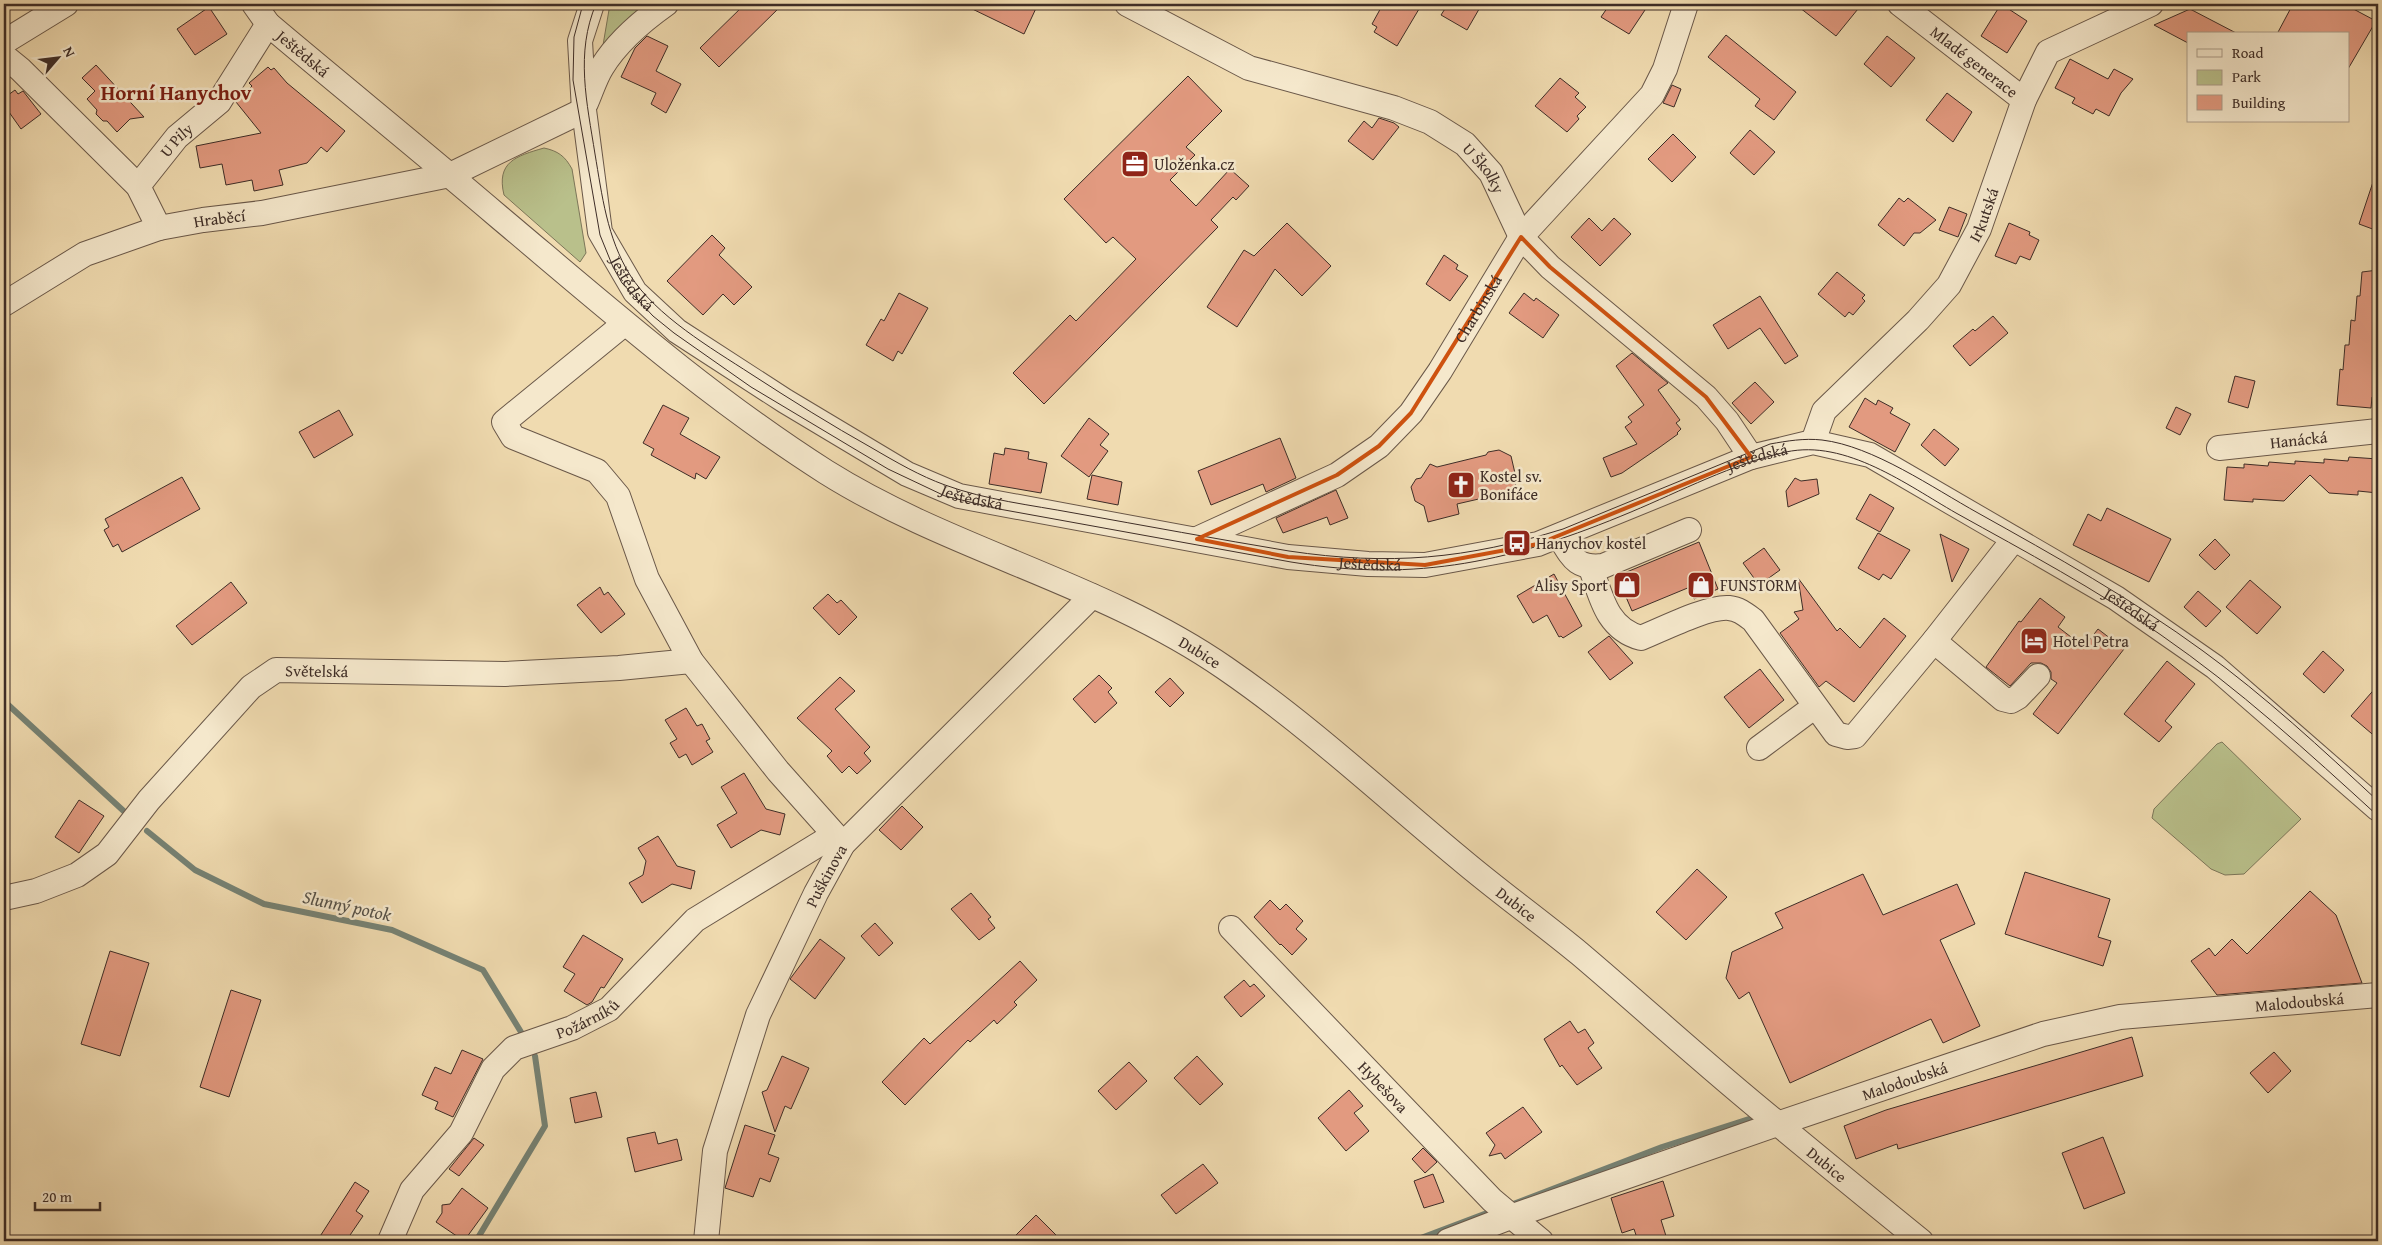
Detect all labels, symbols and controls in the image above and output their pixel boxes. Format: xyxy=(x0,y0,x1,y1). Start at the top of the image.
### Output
street label: Mladé generace xyxy=(1925,20,2023,103)
street label: Ještědská xyxy=(270,23,335,83)
north arrow xyxy=(32,32,82,82)
legend xyxy=(2187,32,2350,122)
text: Road xyxy=(2232,42,2263,63)
text: N xyxy=(58,43,81,61)
text: Park xyxy=(2232,66,2261,87)
district label: Horní Hanychov xyxy=(101,77,252,108)
text: Building xyxy=(2232,92,2286,113)
street label: U Pily xyxy=(154,117,198,162)
street label: U Školky xyxy=(1457,137,1511,197)
office icon: Uloženka.cz xyxy=(1120,149,1150,179)
place label: Uloženka.cz xyxy=(1154,152,1234,176)
street label: Irkutská xyxy=(1962,184,2005,246)
street label: Hraběcí xyxy=(192,203,247,233)
street label: Ještědská xyxy=(604,250,660,317)
street label: Charbinská xyxy=(1448,270,1508,347)
street label: Hanácká xyxy=(2269,424,2329,454)
street label: Ještědská xyxy=(1721,436,1790,478)
place label: Kostel sv. Bonifáce xyxy=(1480,464,1542,506)
church icon: Kostel sv. Bonifáce xyxy=(1446,470,1476,500)
street label: Ještědská xyxy=(935,477,1005,516)
bus stop icon: Hanychov kostel xyxy=(1502,528,1532,558)
place label: Hanychov kostel xyxy=(1536,531,1647,555)
street label: Ještědská xyxy=(1336,549,1402,577)
shop icon: Alisy Sport xyxy=(1612,570,1642,600)
shop icon: FUNSTORM xyxy=(1686,570,1716,600)
place label: Alisy Sport xyxy=(1535,573,1608,597)
place label: FUNSTORM xyxy=(1720,573,1798,597)
street label: Ještědská xyxy=(2098,580,2165,637)
hotel icon: Hotel Petra xyxy=(2019,626,2049,656)
place label: Hotel Petra xyxy=(2053,629,2129,653)
street label: Dubice xyxy=(1174,630,1226,674)
street label: Světelská xyxy=(285,658,349,683)
street label: Puškinova xyxy=(799,840,853,911)
street label: Dubice xyxy=(1491,881,1542,928)
water label: Slunný potok xyxy=(300,883,395,928)
street label: Malodoubská xyxy=(2254,986,2345,1017)
street label: Požárníků xyxy=(553,993,625,1045)
street label: Hybešova xyxy=(1353,1055,1414,1118)
street label: Malodoubská xyxy=(1859,1055,1951,1106)
street label: Dubice xyxy=(1802,1140,1852,1188)
scale bar xyxy=(35,1180,100,1212)
text: 20 m xyxy=(42,1186,73,1207)

